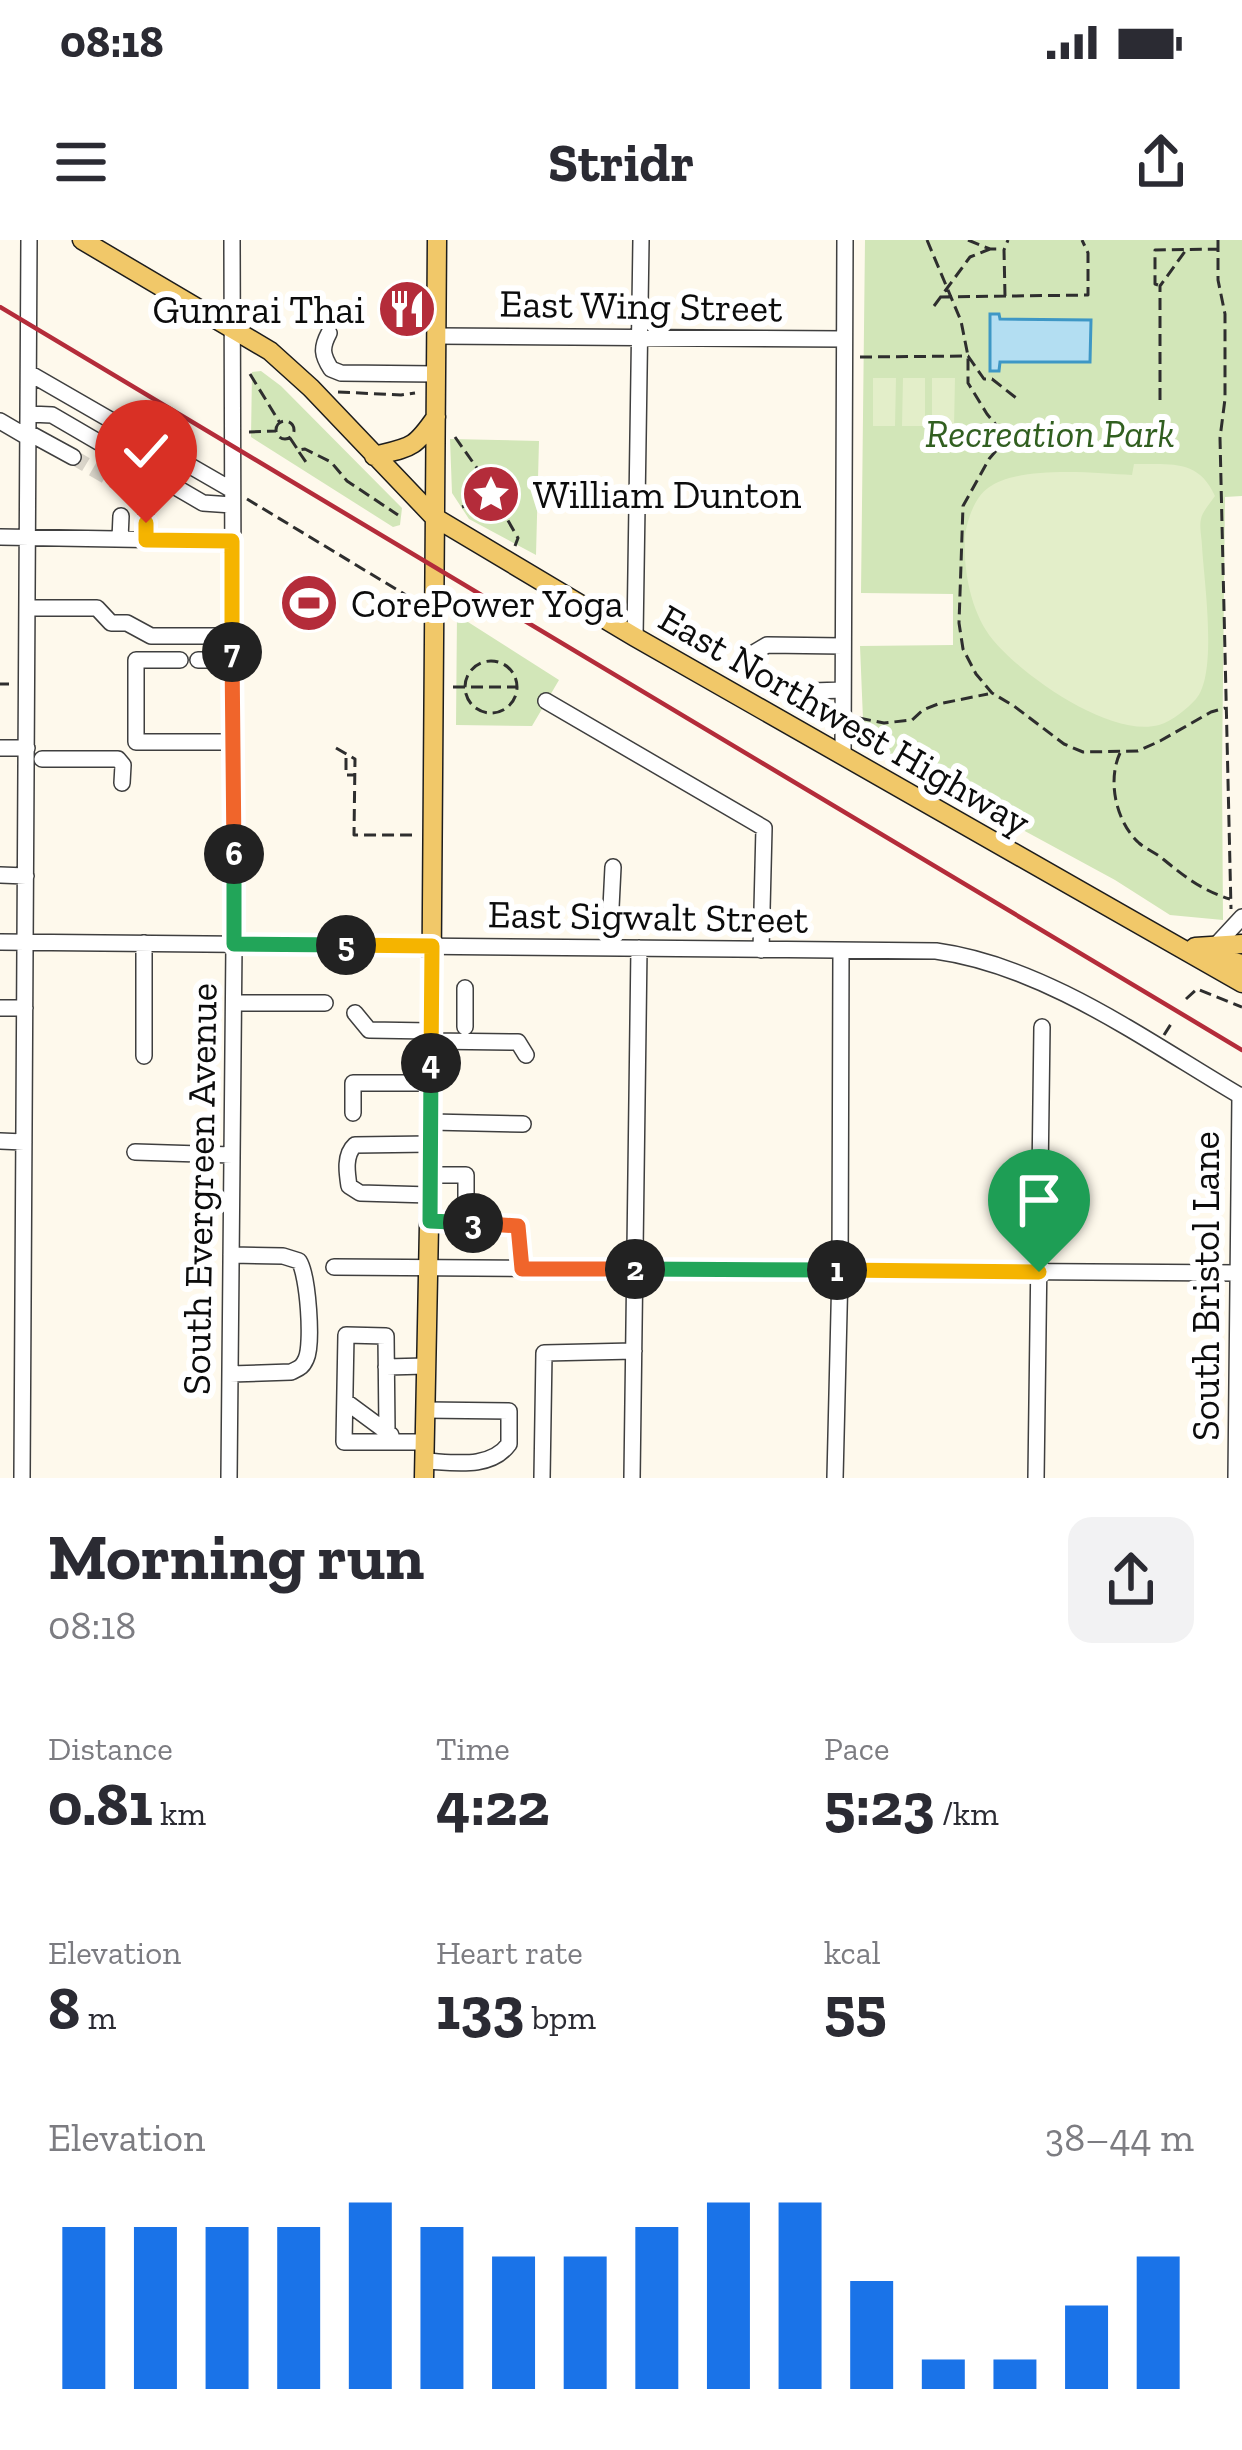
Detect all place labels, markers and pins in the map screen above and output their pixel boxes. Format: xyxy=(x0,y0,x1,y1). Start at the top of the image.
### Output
restaurant icon: Gumrai Thai xyxy=(376,278,438,340)
place label: Gumrai Thai xyxy=(152,286,365,333)
pin xyxy=(95,400,197,523)
place icon: William Dunton xyxy=(460,463,522,525)
place label: William Dunton xyxy=(533,471,801,518)
sports icon: CorePower Yoga xyxy=(278,572,340,634)
place label: CorePower Yoga xyxy=(351,580,624,627)
pin: 7 xyxy=(202,622,262,682)
pin: 6 xyxy=(204,824,264,884)
pin: 5 xyxy=(316,915,376,975)
pin: 4 xyxy=(401,1033,461,1093)
pin xyxy=(988,1149,1090,1272)
pin: 3 xyxy=(443,1193,503,1253)
pin: 2 xyxy=(605,1239,665,1299)
pin: 1 xyxy=(807,1240,867,1300)

